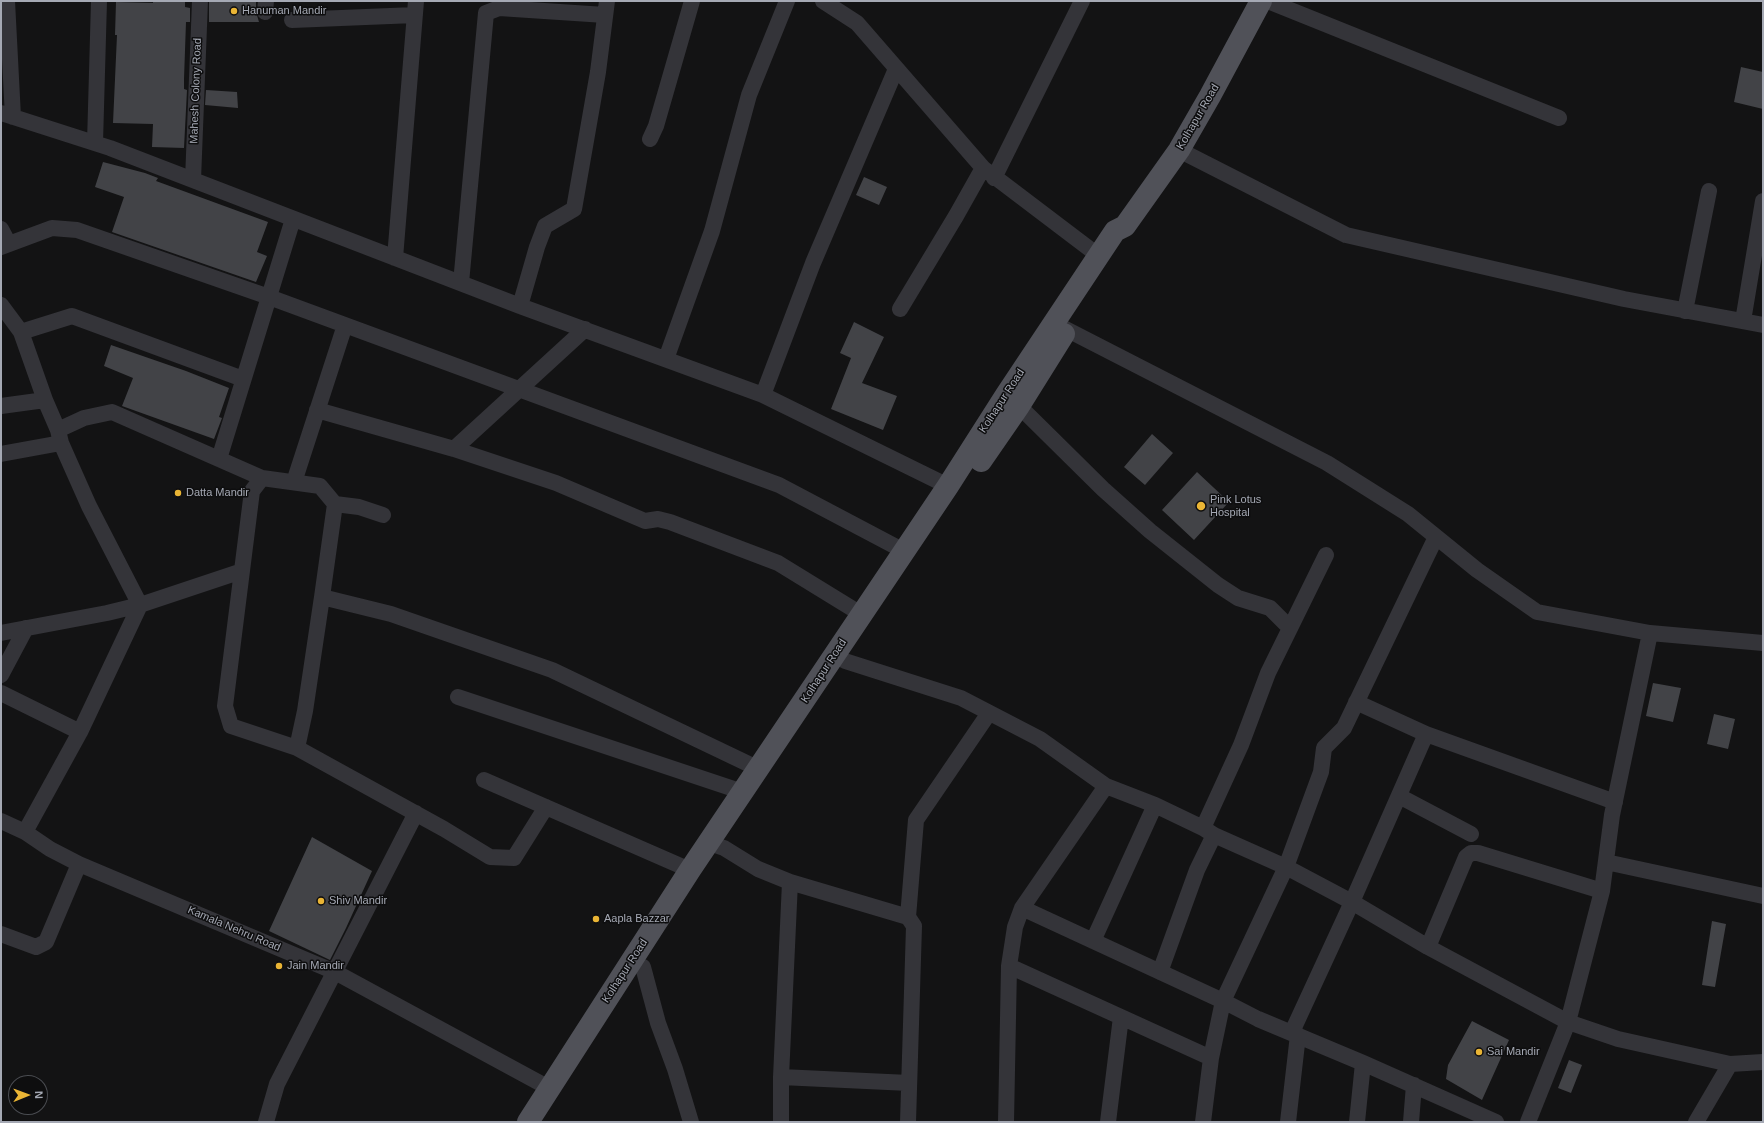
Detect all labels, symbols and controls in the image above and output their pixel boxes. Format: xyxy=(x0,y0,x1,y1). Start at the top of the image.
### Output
place label: Hanuman Mandir xyxy=(242,4,326,18)
marker: Hanuman Mandir xyxy=(229,6,239,16)
street label: Mahesh Colony Road xyxy=(188,38,204,144)
street label: Kolhapur Road xyxy=(1174,82,1222,152)
street label: Kolhapur Road xyxy=(976,367,1028,435)
place label: Datta Mandir xyxy=(186,486,249,500)
marker: Datta Mandir xyxy=(173,488,183,498)
place label: Pink Lotus Hospital xyxy=(1210,493,1261,519)
marker: Pink Lotus Hospital xyxy=(1195,500,1207,512)
street label: Kolhapur Road xyxy=(798,637,850,705)
place label: Shiv Mandir xyxy=(329,894,387,908)
marker: Shiv Mandir xyxy=(316,896,326,906)
street label: Kamala Nehru Road xyxy=(186,903,282,955)
place label: Aapla Bazzar xyxy=(604,912,669,926)
marker: Aapla Bazzar xyxy=(591,914,601,924)
street label: Kolhapur Road xyxy=(599,937,651,1005)
place label: Jain Mandir xyxy=(287,959,344,973)
marker: Jain Mandir xyxy=(274,961,284,971)
place label: Sai Mandir xyxy=(1487,1045,1540,1059)
marker: Sai Mandir xyxy=(1474,1047,1484,1057)
north arrow xyxy=(8,1075,48,1115)
text: N xyxy=(33,1091,45,1099)

